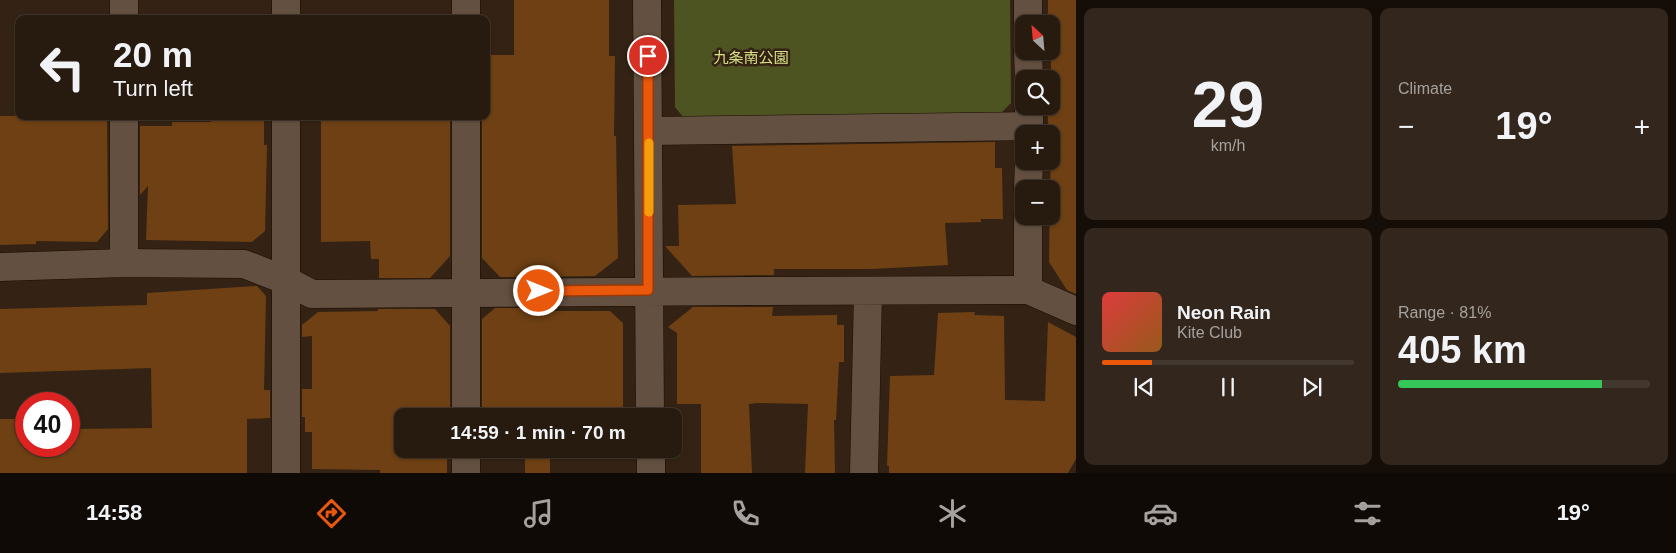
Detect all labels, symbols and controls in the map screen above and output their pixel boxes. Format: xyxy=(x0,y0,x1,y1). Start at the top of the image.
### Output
north arrow xyxy=(1015,15,1060,60)
map controls xyxy=(1015,15,1060,225)
icon: left xyxy=(30,35,95,100)
text: 20 m xyxy=(113,35,193,74)
pin xyxy=(627,35,669,77)
icon: arrive xyxy=(634,42,662,70)
park label: 九条南公園 xyxy=(713,49,789,66)
text: 29 xyxy=(1192,68,1264,141)
button: search xyxy=(1015,70,1060,115)
text: Turn left xyxy=(113,76,193,101)
text: Climate xyxy=(1398,80,1452,97)
text: 19° xyxy=(1495,105,1553,147)
text: − xyxy=(1398,111,1414,142)
text: + xyxy=(1634,111,1650,142)
button: + xyxy=(1015,125,1060,170)
text: km/h xyxy=(1211,137,1245,154)
button: − xyxy=(1015,180,1060,225)
position arrow xyxy=(512,264,564,316)
text: Neon Rain xyxy=(1177,302,1271,323)
text: Range · 81% xyxy=(1398,304,1491,321)
text: Kite Club xyxy=(1177,324,1242,341)
text: 405 km xyxy=(1398,329,1527,371)
icon: previous xyxy=(1130,373,1158,401)
icon: pause xyxy=(1214,373,1242,401)
icon: next xyxy=(1298,373,1326,401)
speed limit sign: 40 xyxy=(15,392,80,457)
text: 14:59 · 1 min · 70 m xyxy=(450,422,626,443)
icon: directions xyxy=(314,496,349,531)
icon: music xyxy=(521,496,556,531)
icon: phone xyxy=(728,496,763,531)
icon: climate xyxy=(935,496,970,531)
icon: car xyxy=(1143,496,1178,531)
icon: filters xyxy=(1350,496,1385,531)
text: 14:58 xyxy=(86,500,142,525)
text: 19° xyxy=(1557,500,1590,525)

